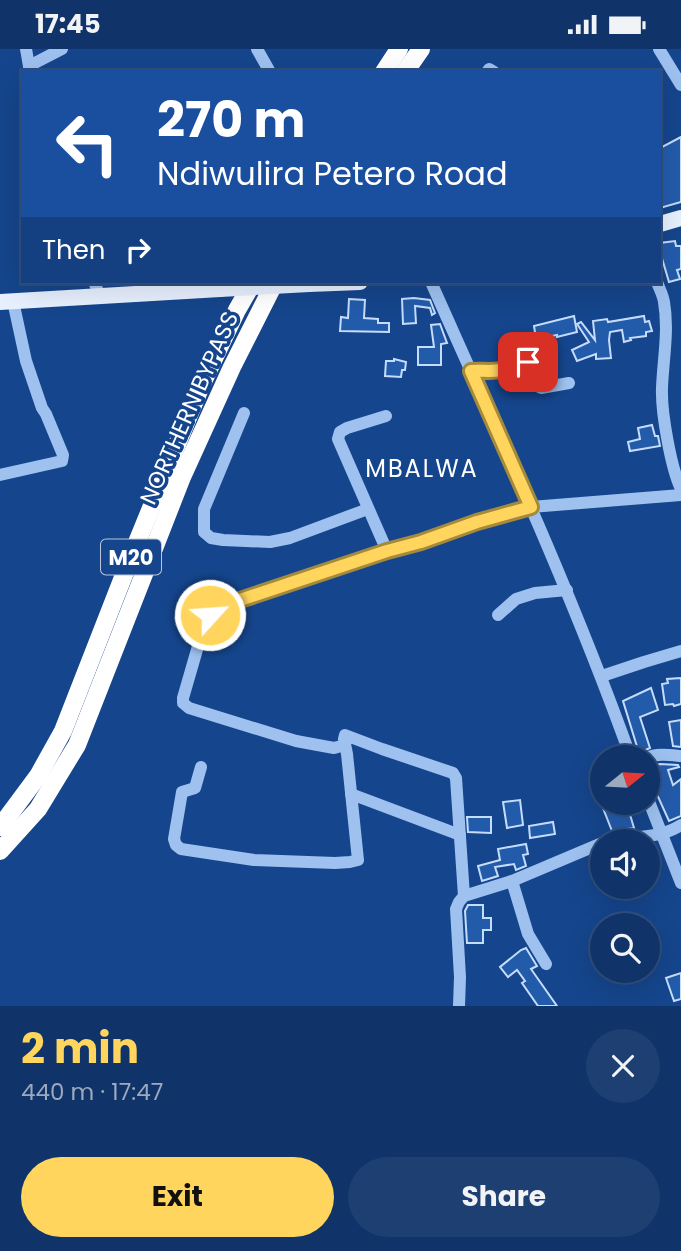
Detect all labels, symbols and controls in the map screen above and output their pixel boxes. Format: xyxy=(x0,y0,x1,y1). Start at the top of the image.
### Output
text: 17:45 xyxy=(35,6,101,42)
text: 270 m xyxy=(157,86,305,154)
icon: left xyxy=(42,98,133,189)
text: Ndiwulira Petero Road xyxy=(157,151,508,196)
icon: right xyxy=(119,231,157,269)
text: Then xyxy=(42,232,105,268)
street label: NORTHERN BYPASS xyxy=(132,306,246,510)
pin xyxy=(498,332,558,392)
icon: arrive xyxy=(509,343,547,381)
district label: MBALWA xyxy=(365,452,479,485)
road number: M20 xyxy=(101,539,161,575)
position arrow xyxy=(173,578,247,652)
north arrow xyxy=(590,745,660,815)
map controls xyxy=(590,745,660,983)
button: sound xyxy=(590,829,660,899)
button: search xyxy=(590,913,660,983)
text: 2 min xyxy=(21,1019,139,1078)
button: close xyxy=(586,1029,660,1103)
text: 440 m · 17:47 xyxy=(21,1076,163,1108)
button: Exit xyxy=(21,1157,334,1237)
button: Share xyxy=(348,1157,660,1237)

